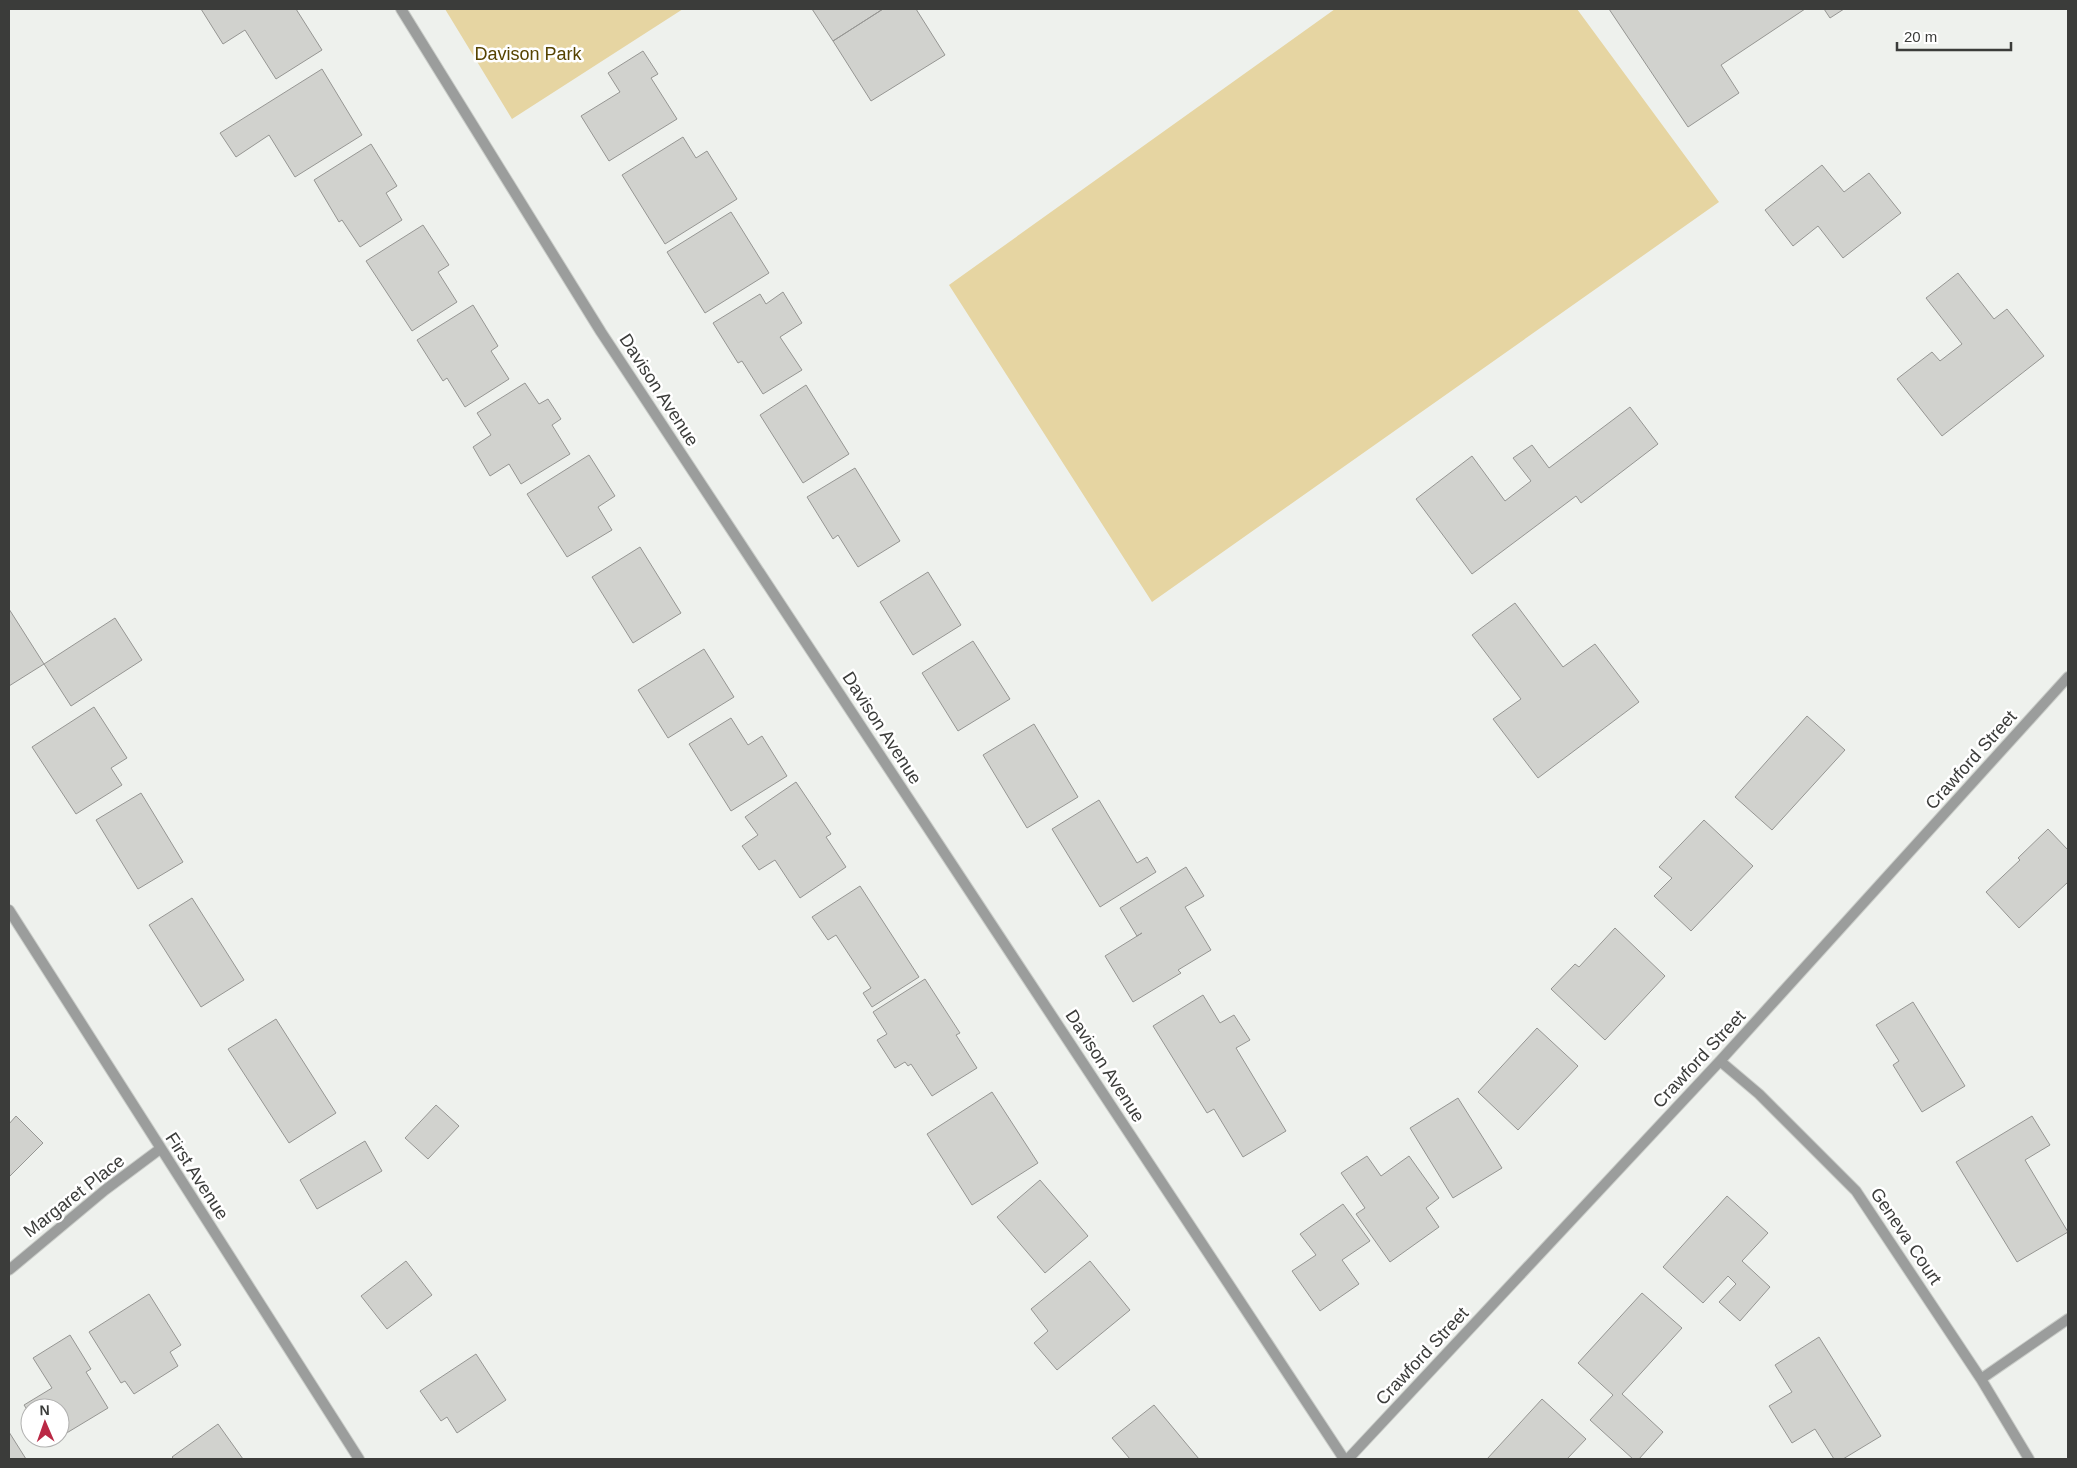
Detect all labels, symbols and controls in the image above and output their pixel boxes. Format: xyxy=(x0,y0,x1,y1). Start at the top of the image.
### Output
scale bar xyxy=(1897,20,2011,52)
text: 20 m xyxy=(1904,28,1937,45)
park label: Davison Park xyxy=(474,44,583,64)
street label: Davison Avenue xyxy=(615,330,703,450)
street label: Davison Avenue xyxy=(838,668,926,788)
street label: Crawford Street xyxy=(1921,706,2021,814)
street label: Davison Avenue xyxy=(1061,1006,1149,1126)
street label: Crawford Street xyxy=(1649,1006,1749,1112)
street label: First Avenue xyxy=(161,1129,233,1223)
street label: Margaret Place xyxy=(20,1151,128,1241)
street label: Geneva Court xyxy=(1866,1184,1946,1288)
street label: Crawford Street xyxy=(1372,1303,1472,1409)
north arrow xyxy=(20,1398,70,1448)
text: N xyxy=(39,1402,50,1418)

